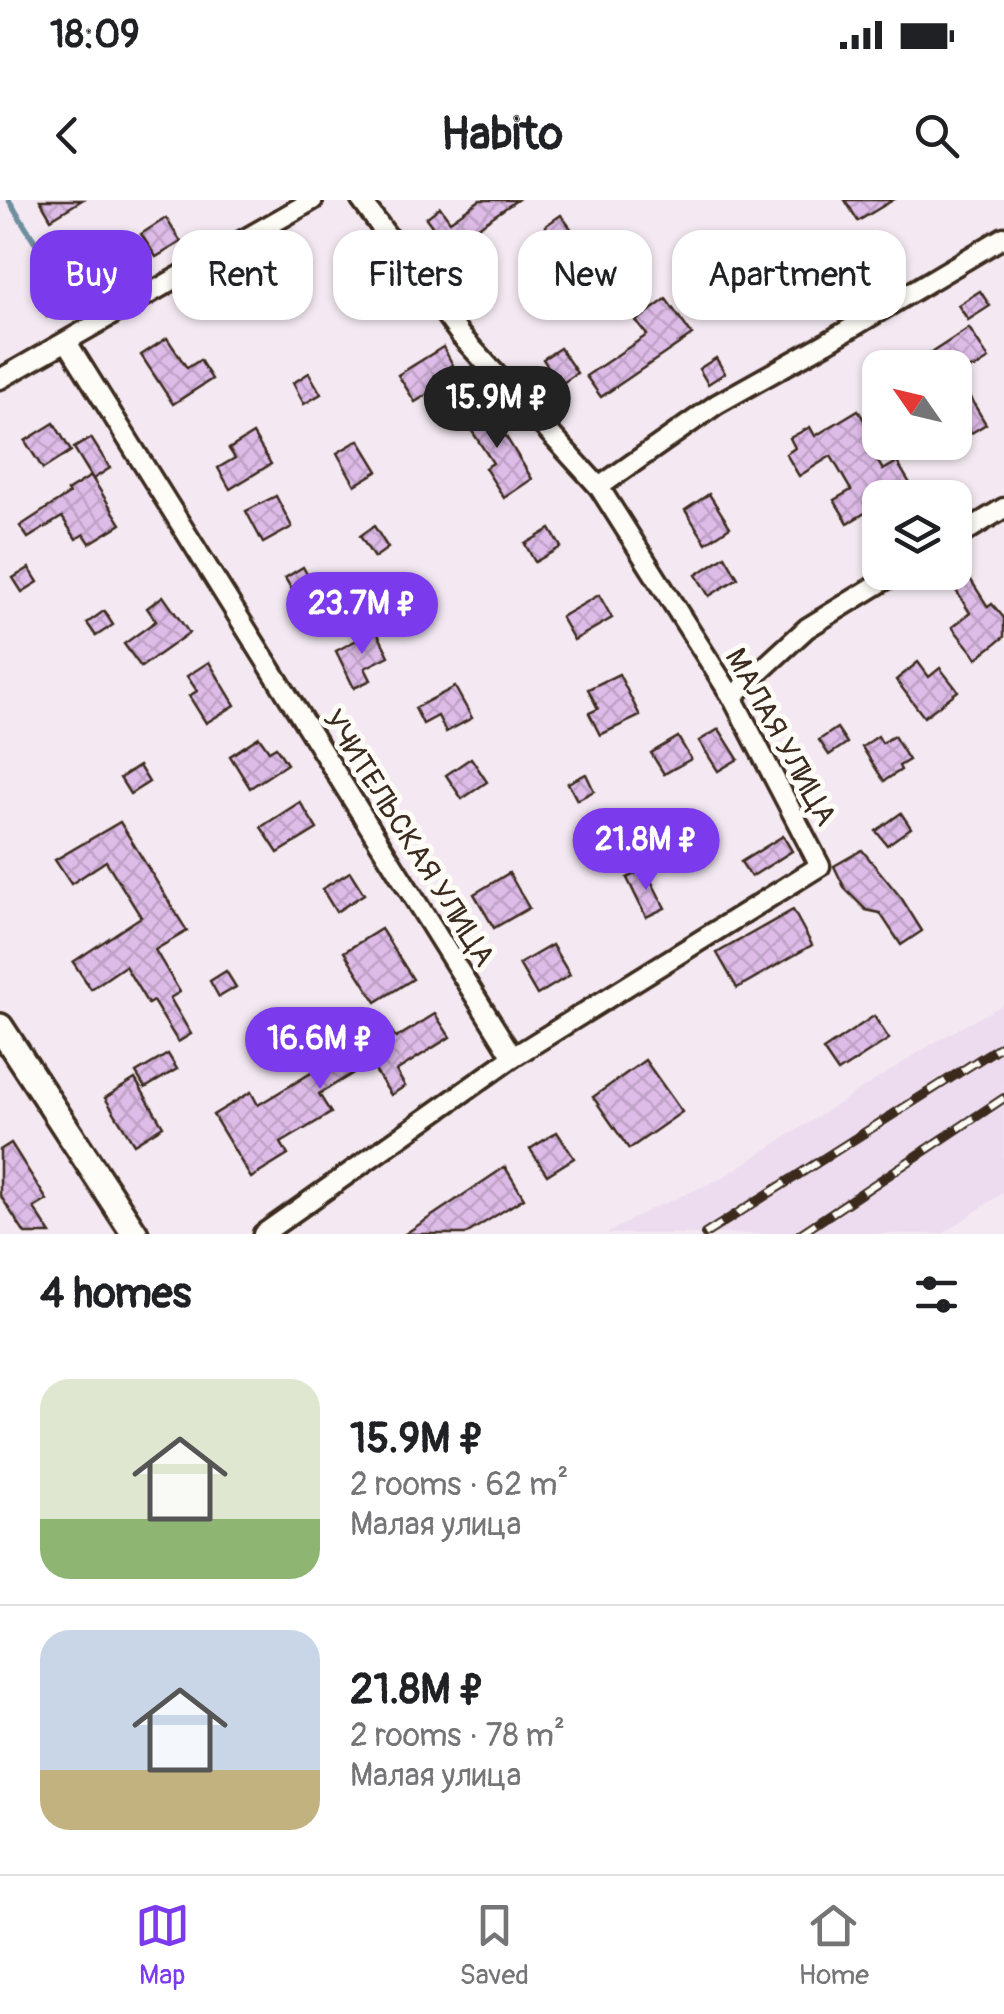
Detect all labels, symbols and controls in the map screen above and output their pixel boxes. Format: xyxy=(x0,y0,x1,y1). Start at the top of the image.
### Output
text: 18:09 xyxy=(50,11,140,59)
text: Habito xyxy=(441,107,563,163)
icon: back xyxy=(40,108,95,163)
icon: search xyxy=(909,108,964,163)
chip: Buy xyxy=(30,230,152,320)
chip: Rent xyxy=(172,230,313,320)
chip: Filters xyxy=(333,230,498,320)
chip: New xyxy=(518,230,652,320)
chip: Apartment xyxy=(672,230,906,320)
north arrow xyxy=(862,350,972,460)
map controls xyxy=(862,350,972,590)
pin: 15.9M ₽ xyxy=(405,366,589,451)
text: 15.9M ₽ xyxy=(446,378,548,418)
button: layers xyxy=(862,480,972,590)
pin: 23.7M ₽ xyxy=(270,572,454,657)
text: 23.7M ₽ xyxy=(308,584,416,624)
street label: МАЛАЯ УЛИЦА xyxy=(717,642,845,832)
street label: УЧИТЕЛЬСКАЯ УЛИЦА xyxy=(314,703,503,974)
pin: 21.8M ₽ xyxy=(554,808,738,893)
text: 21.8M ₽ xyxy=(595,820,697,860)
pin: 16.6M ₽ xyxy=(228,1007,412,1092)
text: 16.6M ₽ xyxy=(267,1019,373,1059)
icon: filters xyxy=(909,1267,964,1322)
text: 4 homes xyxy=(40,1268,191,1320)
text: 15.9M ₽ xyxy=(350,1413,485,1465)
icon: home xyxy=(120,1419,240,1539)
text: 2 rooms · 62 m² xyxy=(350,1465,568,1505)
text: Малая улица xyxy=(350,1505,521,1545)
text: 21.8M ₽ xyxy=(350,1664,485,1716)
icon: home xyxy=(120,1670,240,1790)
text: 2 rooms · 78 m² xyxy=(350,1716,565,1756)
text: Малая улица xyxy=(350,1756,521,1796)
tab: Map xyxy=(135,1898,190,1993)
tab: Saved xyxy=(459,1898,529,1993)
tab: Home xyxy=(799,1898,869,1993)

